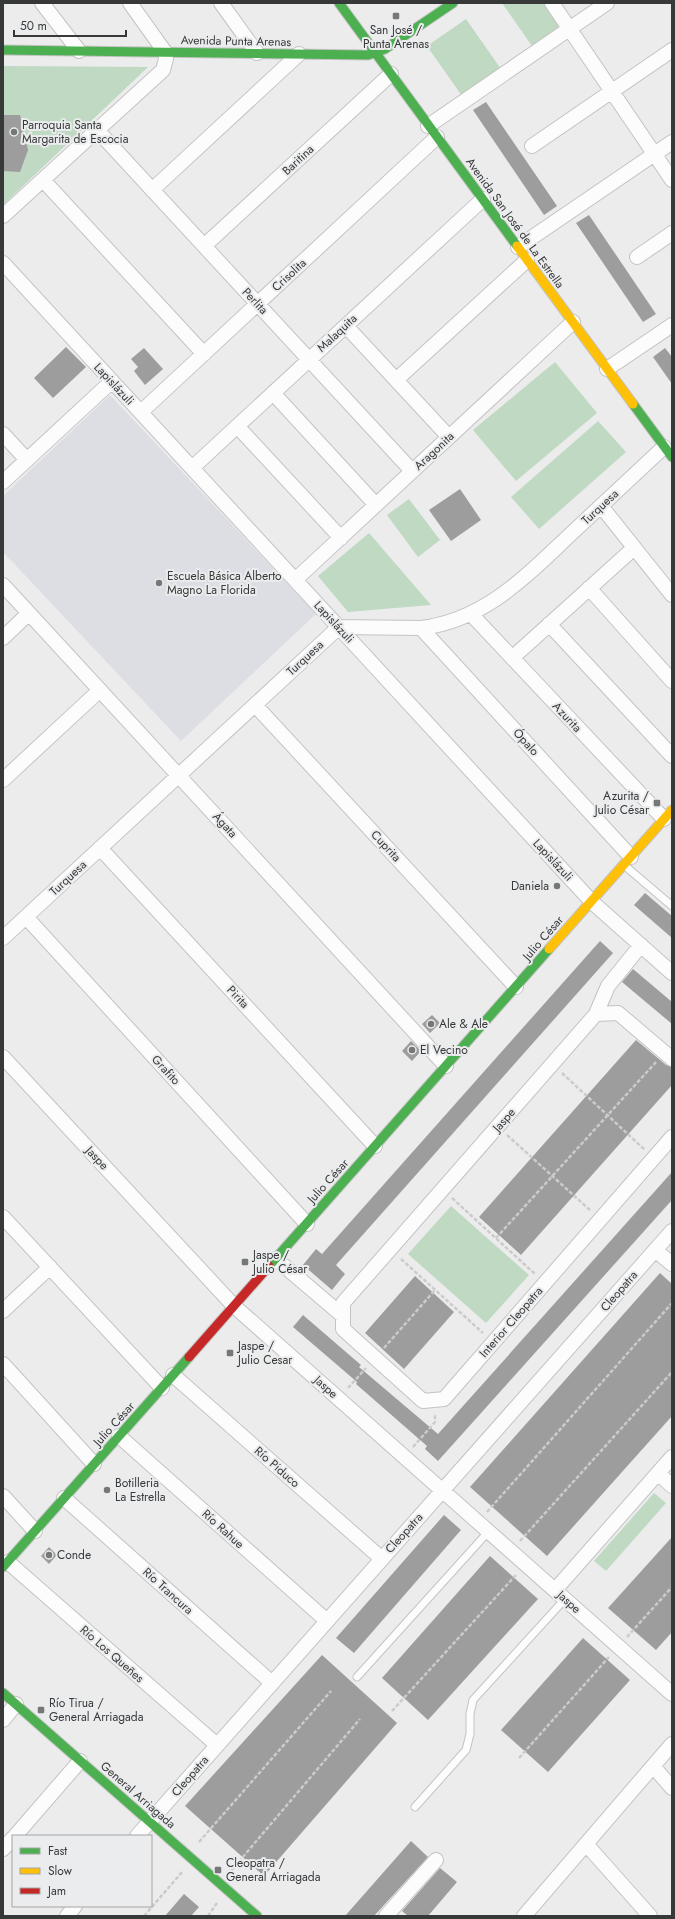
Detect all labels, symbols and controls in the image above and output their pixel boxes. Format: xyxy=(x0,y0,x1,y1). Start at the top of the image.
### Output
marker: San José / Punta Arenas xyxy=(391,11,401,21)
scale bar xyxy=(14,12,126,38)
text: 50 m xyxy=(20,17,47,35)
place label: San José / Punta Arenas xyxy=(363,21,429,53)
street label: Avenida Punta Arenas xyxy=(181,31,291,51)
place label: Parroquia Santa Margarita de Escocia xyxy=(22,116,129,148)
marker: Parroquia Santa Margarita de Escocia xyxy=(9,127,19,137)
street label: Baritina xyxy=(278,140,318,179)
street label: Avenida San José de La Estrella xyxy=(461,154,569,292)
street label: Crisolita xyxy=(268,254,310,296)
street label: Perlita xyxy=(238,284,272,319)
street label: Malaquita xyxy=(313,310,361,356)
street label: Lapislázuli xyxy=(90,359,138,409)
street label: Aragonita xyxy=(410,427,458,474)
street label: Turquesa xyxy=(577,485,623,529)
place label: Escuela Básica Alberto Magno La Florida xyxy=(167,567,282,599)
marker: Escuela Básica Alberto Magno La Florida xyxy=(154,578,164,588)
street label: Lapislázuli xyxy=(310,597,358,647)
street label: Turquesa xyxy=(282,636,328,680)
street label: Azurita xyxy=(548,698,586,737)
street label: Ópalo xyxy=(509,724,543,760)
place label: Azurita / Julio César xyxy=(593,787,650,819)
marker: Azurita / Julio César xyxy=(652,798,662,808)
street label: Ágata xyxy=(208,808,242,842)
street label: Cuprita xyxy=(367,826,405,866)
street label: Lapislázuli xyxy=(529,835,577,885)
street label: Turquesa xyxy=(45,856,91,900)
place label: Daniela xyxy=(511,877,549,895)
marker: Daniela xyxy=(552,881,562,891)
street label: Julio César xyxy=(517,911,568,966)
street label: Pirita xyxy=(223,982,253,1013)
place label: Ale & Ale xyxy=(439,1015,488,1033)
marker: Ale & Ale xyxy=(426,1019,436,1029)
place label: El Vecino xyxy=(420,1041,468,1059)
marker: El Vecino xyxy=(407,1045,417,1055)
street label: Grafito xyxy=(147,1051,185,1089)
street label: Jaspe xyxy=(487,1104,519,1137)
street label: Jaspe xyxy=(80,1141,113,1174)
street label: Julio César xyxy=(302,1154,353,1209)
place label: Jaspe / Julio César xyxy=(251,1246,308,1278)
marker: Jaspe / Julio César xyxy=(240,1257,250,1267)
street label: Cleopatra xyxy=(596,1266,642,1315)
street label: Interior Cleopatra xyxy=(475,1282,547,1361)
place label: Jaspe / Julio Cesar xyxy=(236,1337,293,1369)
marker: Jaspe / Julio Cesar xyxy=(225,1348,235,1358)
street label: Jaspe xyxy=(309,1370,342,1403)
street label: Julio César xyxy=(88,1397,139,1452)
street label: Río Piduco xyxy=(250,1442,304,1492)
place label: Botilleria La Estrella xyxy=(115,1474,166,1506)
marker: Botilleria La Estrella xyxy=(102,1485,112,1495)
street label: Río Rahue xyxy=(198,1505,248,1553)
street label: Cleopatra xyxy=(381,1509,427,1557)
place label: Conde xyxy=(57,1546,91,1564)
marker: Conde xyxy=(44,1550,54,1560)
street label: Río Trancura xyxy=(139,1563,197,1619)
street label: Jaspe xyxy=(552,1585,585,1618)
street label: Río Los Queñes xyxy=(76,1621,148,1687)
place label: Río Tirua / General Arriagada xyxy=(49,1694,144,1726)
marker: Río Tirua / General Arriagada xyxy=(36,1705,46,1715)
street label: Cleopatra xyxy=(167,1751,213,1800)
street label: General Arriagada xyxy=(96,1757,180,1833)
legend xyxy=(12,1835,152,1907)
text: Fast xyxy=(48,1842,67,1860)
place label: Cleopatra / General Arriagada xyxy=(226,1854,321,1886)
text: Slow xyxy=(48,1862,73,1880)
marker: Cleopatra / General Arriagada xyxy=(213,1865,223,1875)
text: Jam xyxy=(46,1882,66,1900)

